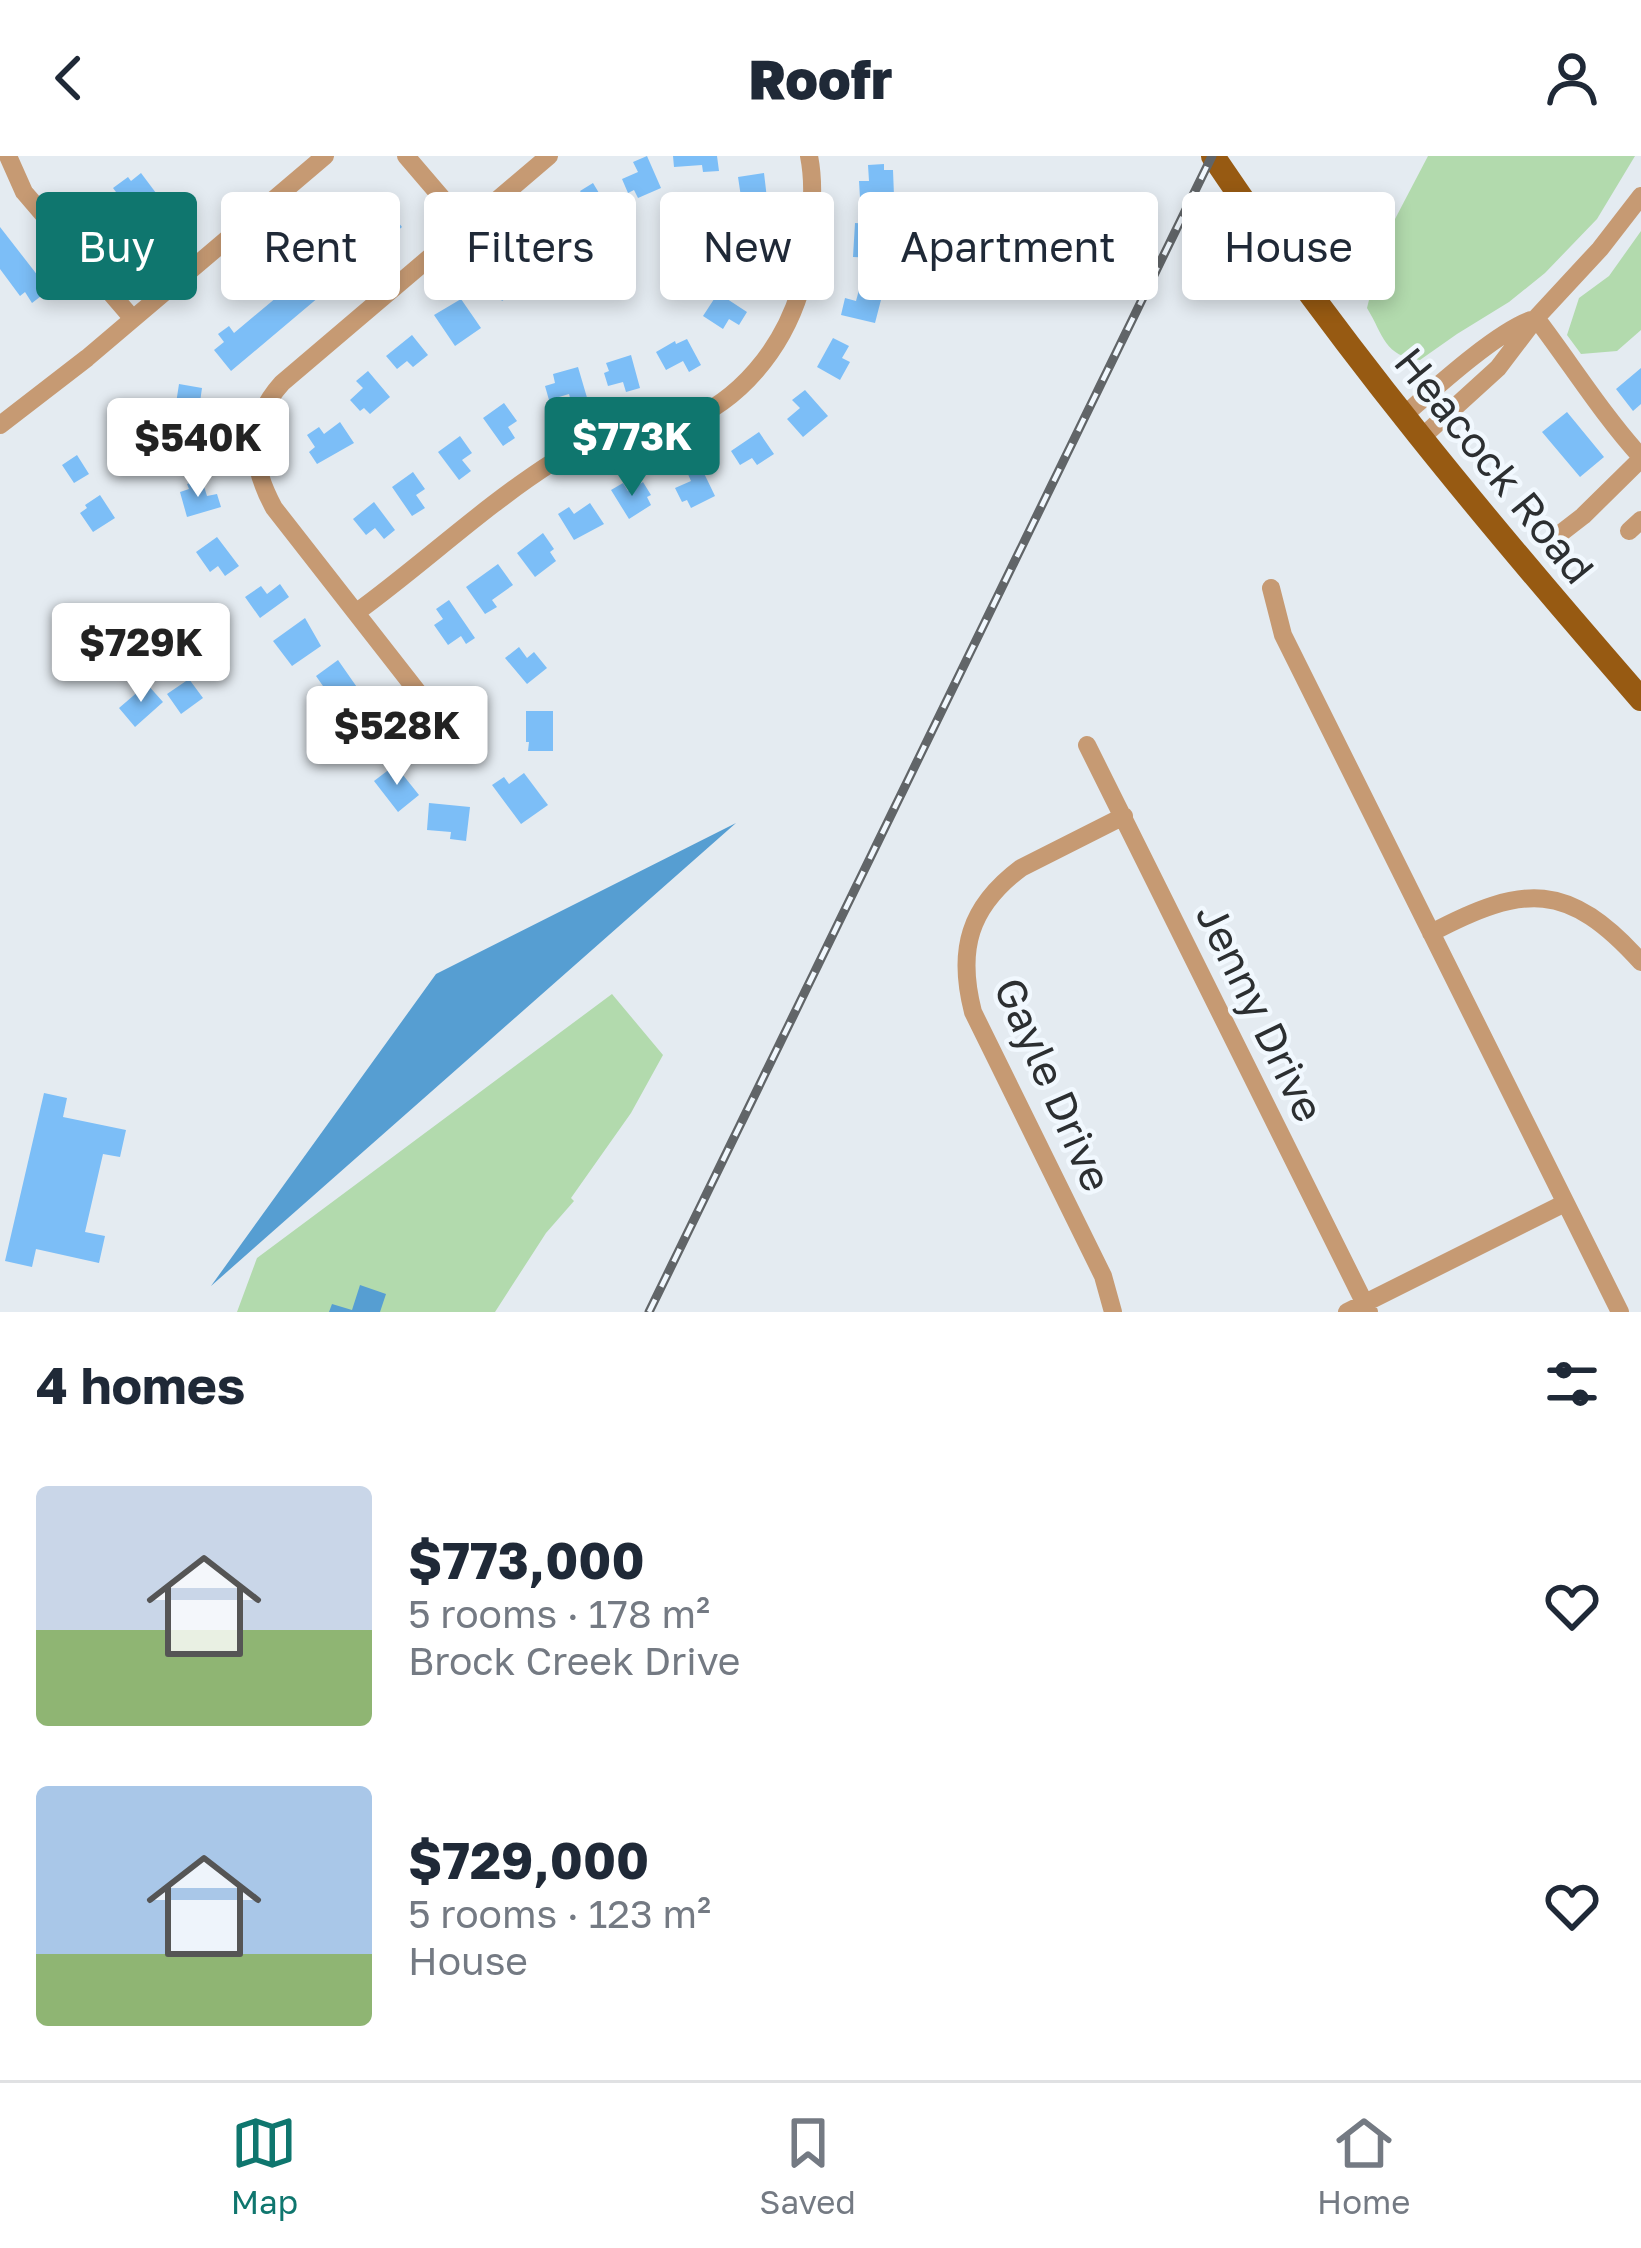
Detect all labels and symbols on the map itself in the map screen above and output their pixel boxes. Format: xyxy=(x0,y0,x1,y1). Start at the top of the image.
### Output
street label: Heacock Road xyxy=(1385,337,1605,593)
pin: $773K xyxy=(548,397,716,499)
pin: $540K xyxy=(114,398,282,500)
pin: $729K xyxy=(57,603,225,705)
pin: $528K xyxy=(313,686,481,788)
street label: Jenny Drive xyxy=(1187,895,1335,1129)
street label: Gayle Drive xyxy=(985,970,1123,1198)

